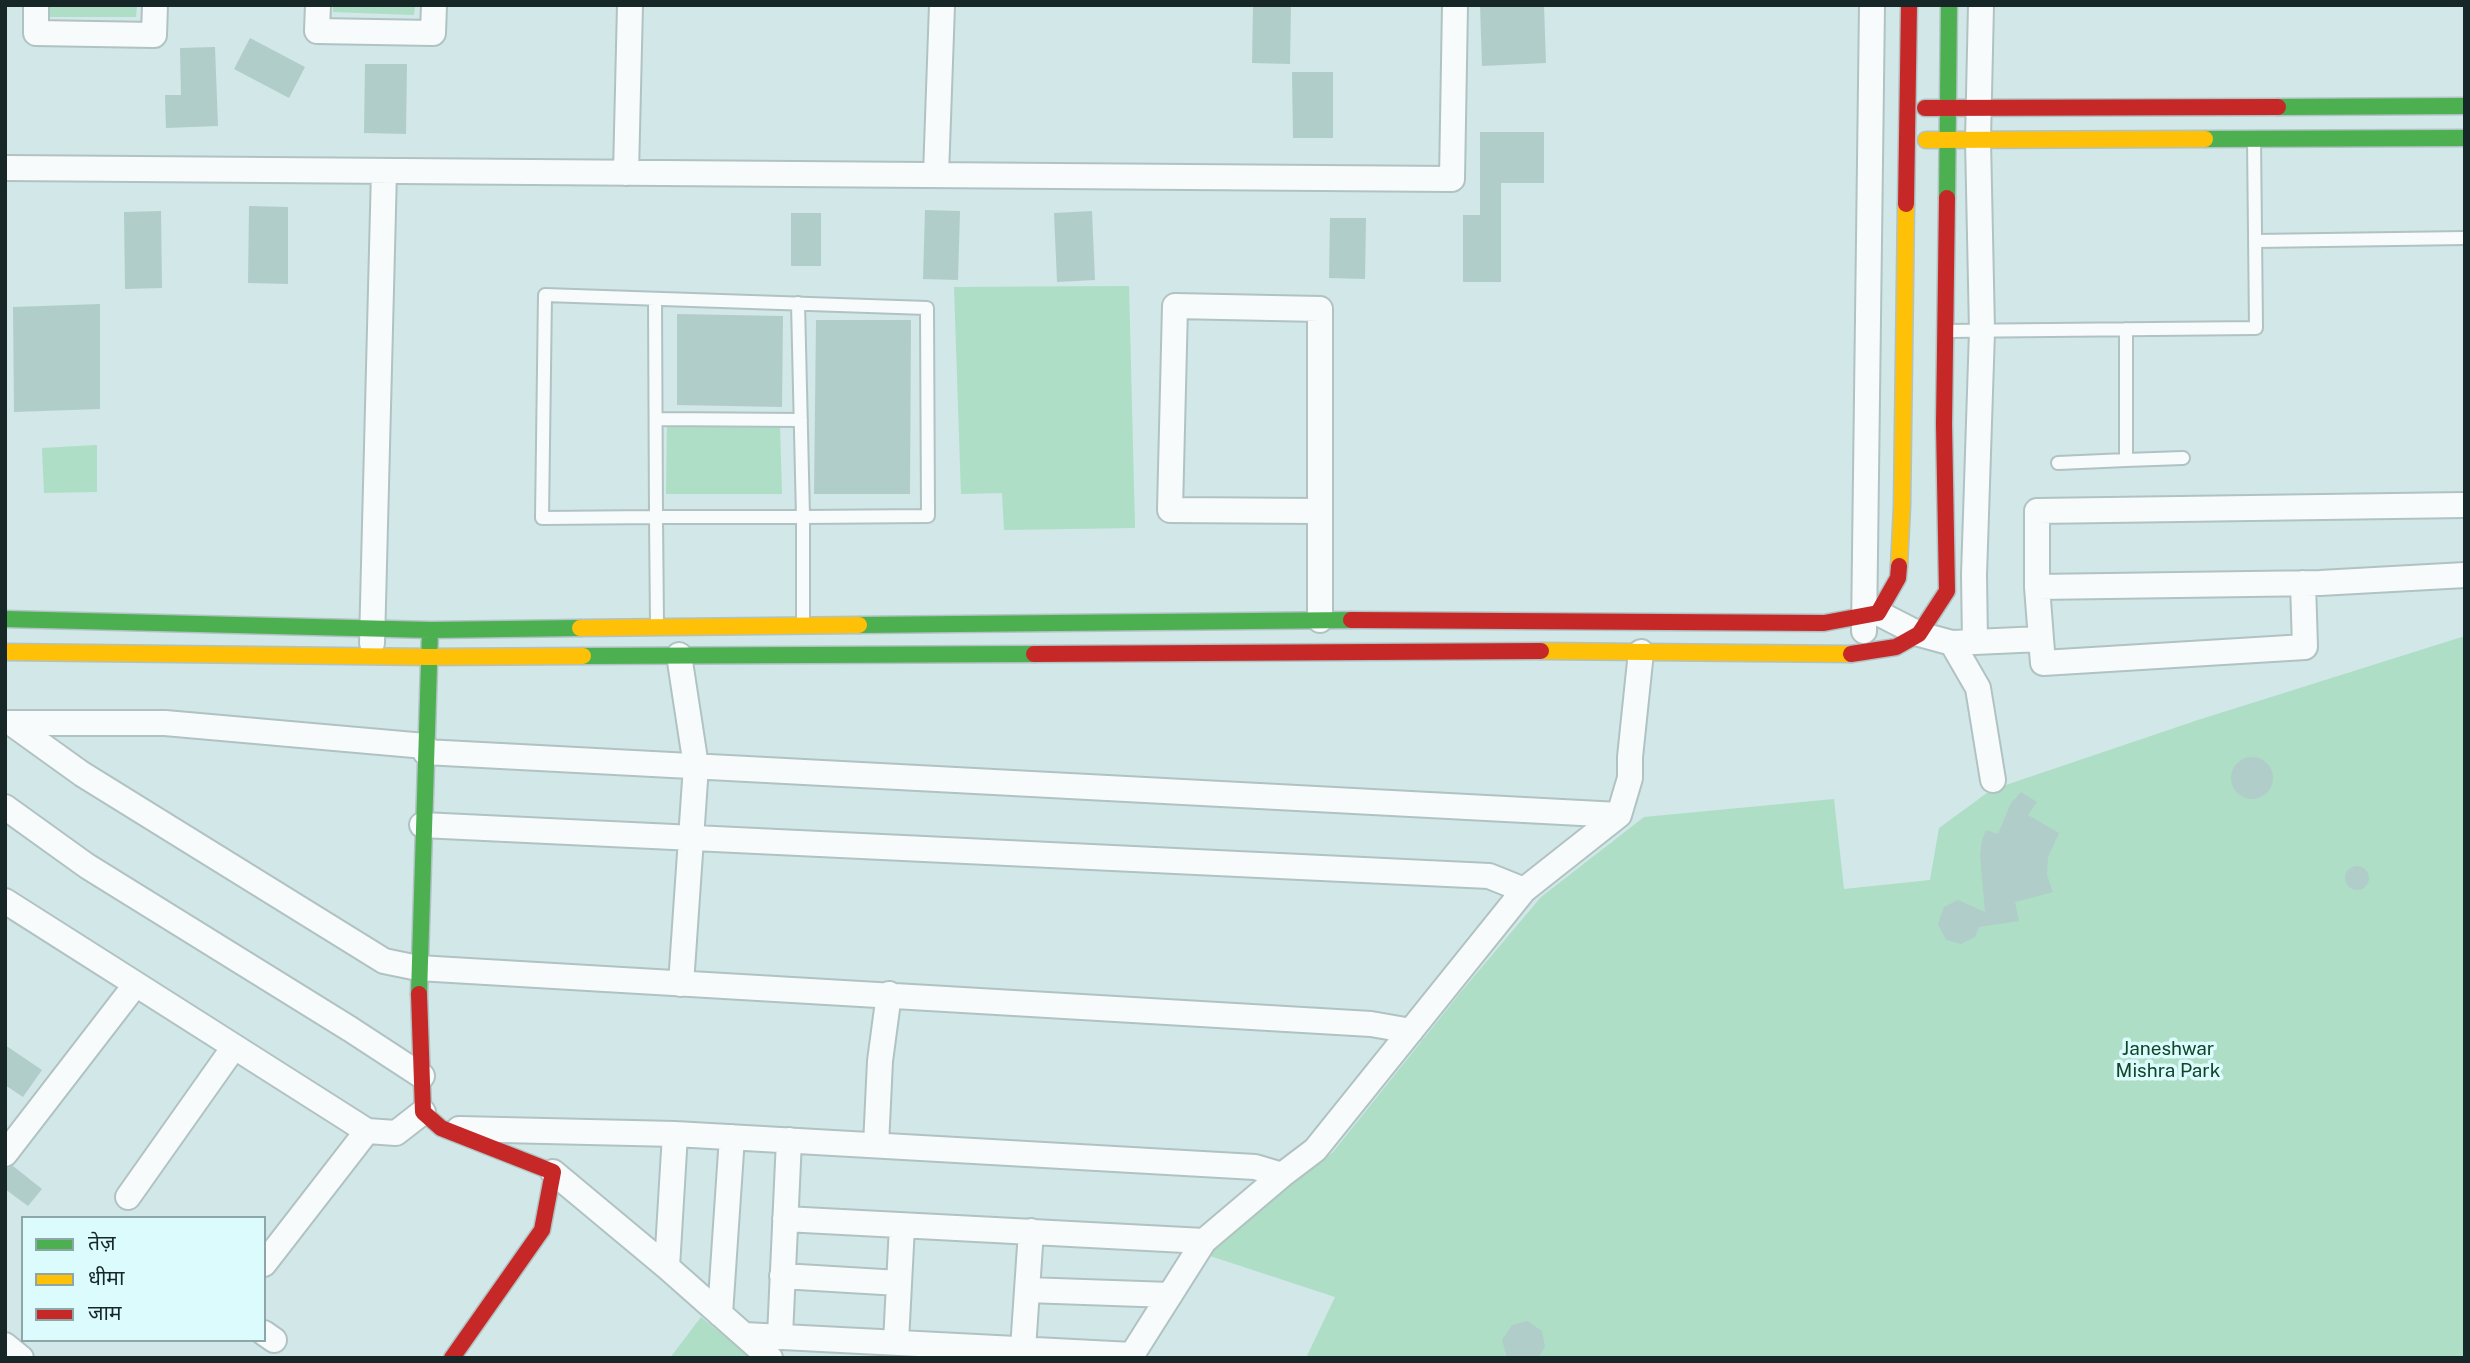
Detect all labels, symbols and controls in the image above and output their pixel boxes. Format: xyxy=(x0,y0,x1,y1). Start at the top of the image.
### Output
park label: Janeshwar Mishra Park xyxy=(2116,1038,2220,1082)
legend xyxy=(21,1216,266,1342)
text: तेज़ xyxy=(88,1230,116,1255)
text: धीमा xyxy=(88,1265,124,1290)
text: जाम xyxy=(88,1300,122,1325)

